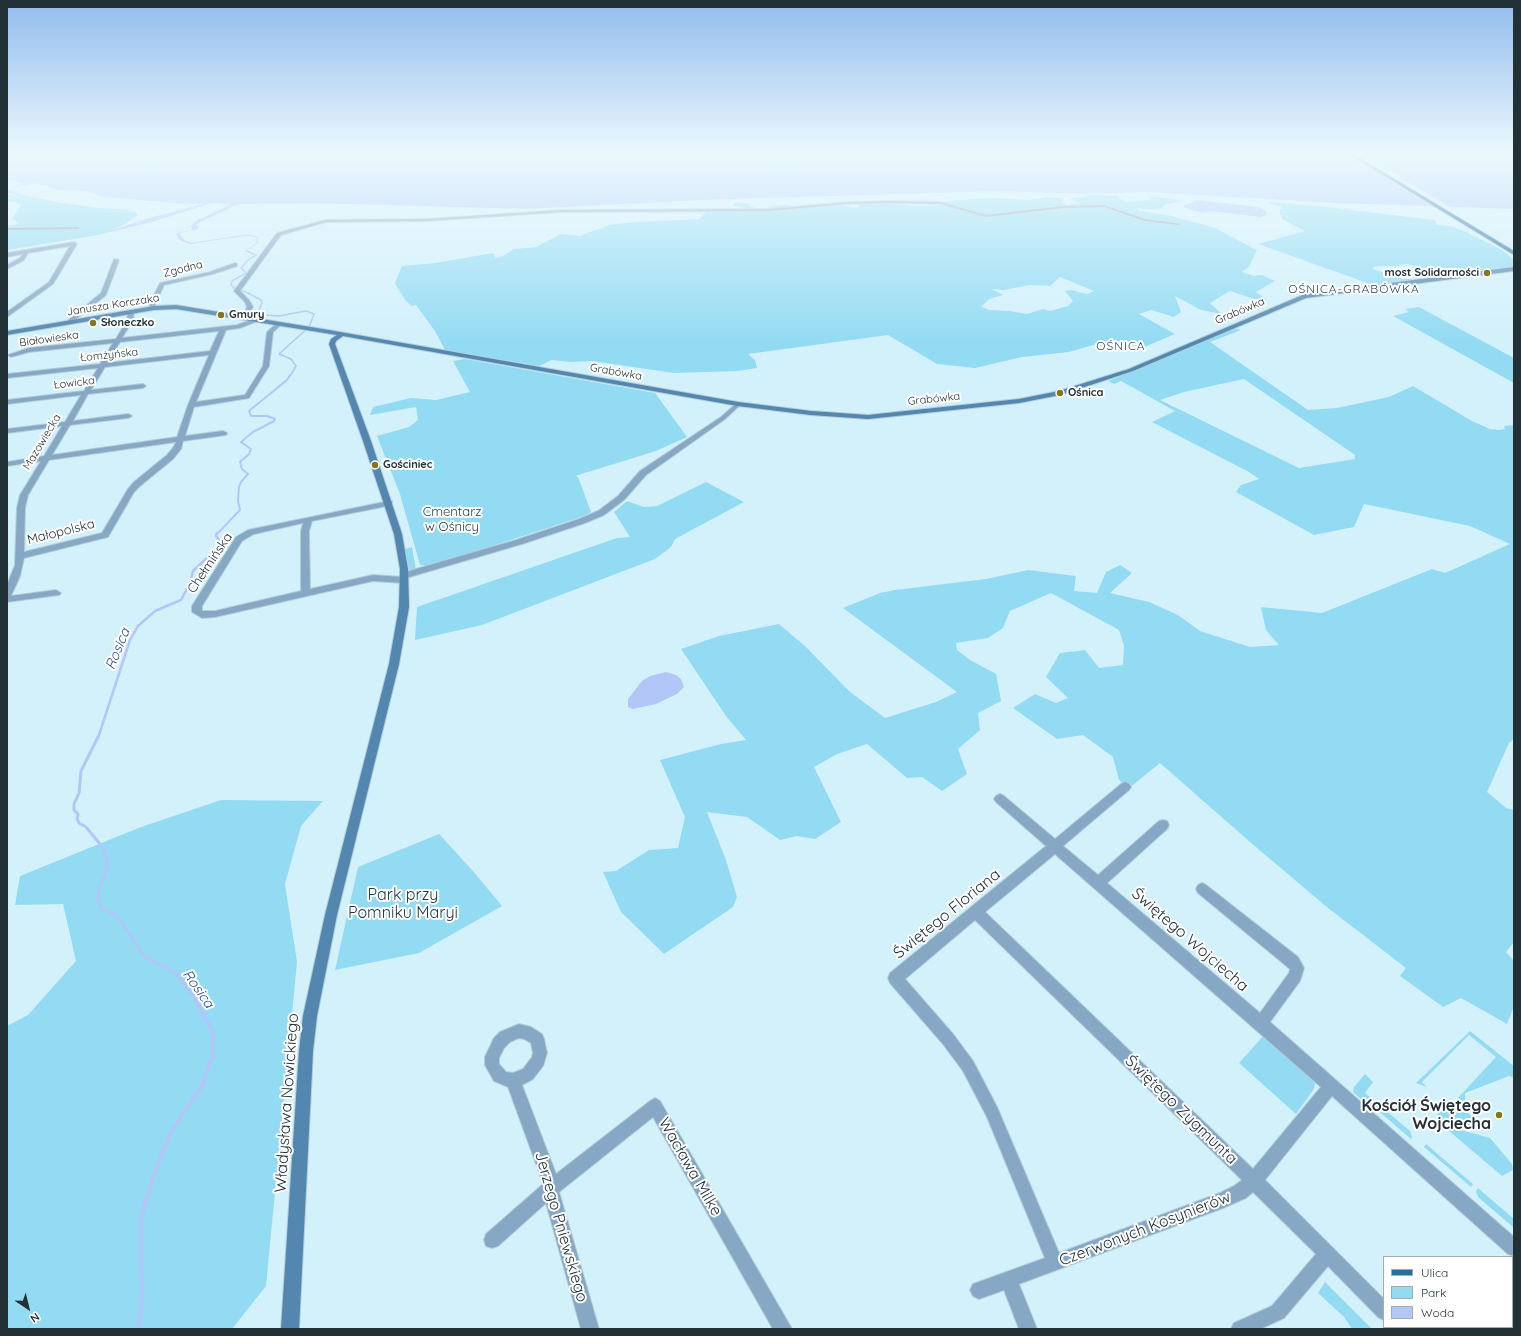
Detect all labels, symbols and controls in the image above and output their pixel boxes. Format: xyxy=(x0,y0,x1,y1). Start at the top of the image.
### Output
street label: Zgodna xyxy=(162,258,204,280)
place label: most Solidarności xyxy=(1384,266,1479,280)
marker: most Solidarności xyxy=(1482,268,1492,278)
district label: OŚNICA-GRABÓWKA xyxy=(1288,282,1420,296)
street label: Janusza Korczaka xyxy=(66,291,160,319)
street label: Grabówka xyxy=(1213,295,1267,327)
place label: Gmury xyxy=(229,308,264,322)
marker: Gmury xyxy=(216,310,226,320)
place label: Słoneczko xyxy=(101,316,154,330)
marker: Słoneczko xyxy=(88,318,98,328)
street label: Białowieska xyxy=(18,328,80,350)
district label: OŚNICA xyxy=(1096,339,1146,353)
street label: Łomżyńska xyxy=(79,345,139,365)
street label: Grabówka xyxy=(589,361,643,383)
street label: Łowicka xyxy=(52,374,96,392)
place label: Ośnica xyxy=(1068,386,1103,400)
marker: Ośnica xyxy=(1055,388,1065,398)
street label: Grabówka xyxy=(907,390,961,408)
street label: Mazowiecka xyxy=(20,412,64,472)
place label: Gościniec xyxy=(383,458,432,472)
marker: Gościniec xyxy=(370,460,380,470)
park label: Cmentarz w Ośnicy xyxy=(423,504,481,535)
street label: Małopolska xyxy=(26,516,96,548)
street label: Chełmińska xyxy=(184,530,236,596)
water label: Rosica xyxy=(102,626,134,672)
street label: Świętego Floriana xyxy=(890,865,1004,963)
street label: Świętego Wojciecha xyxy=(1128,884,1252,996)
park label: Park przy Pomniku Maryi xyxy=(348,885,458,923)
water label: Rosica xyxy=(179,967,217,1011)
street label: Władysława Nowickiego xyxy=(271,1013,303,1193)
street label: Świętego Zygmunta xyxy=(1121,1051,1241,1169)
place label: Kościół Świętego Wojciecha xyxy=(1362,1096,1491,1134)
marker: Kościół Świętego Wojciecha xyxy=(1494,1110,1504,1120)
street label: Wacława Milke xyxy=(654,1114,726,1220)
street label: Jerzego Pniewskiego xyxy=(530,1150,592,1304)
street label: Czerwonych Kosynierów xyxy=(1057,1187,1233,1271)
legend xyxy=(1383,1256,1513,1328)
text: Ulica xyxy=(1421,1265,1448,1280)
text: Park xyxy=(1421,1285,1446,1300)
north arrow xyxy=(8,1288,48,1328)
text: Woda xyxy=(1421,1305,1454,1320)
text: N xyxy=(28,1310,42,1326)

